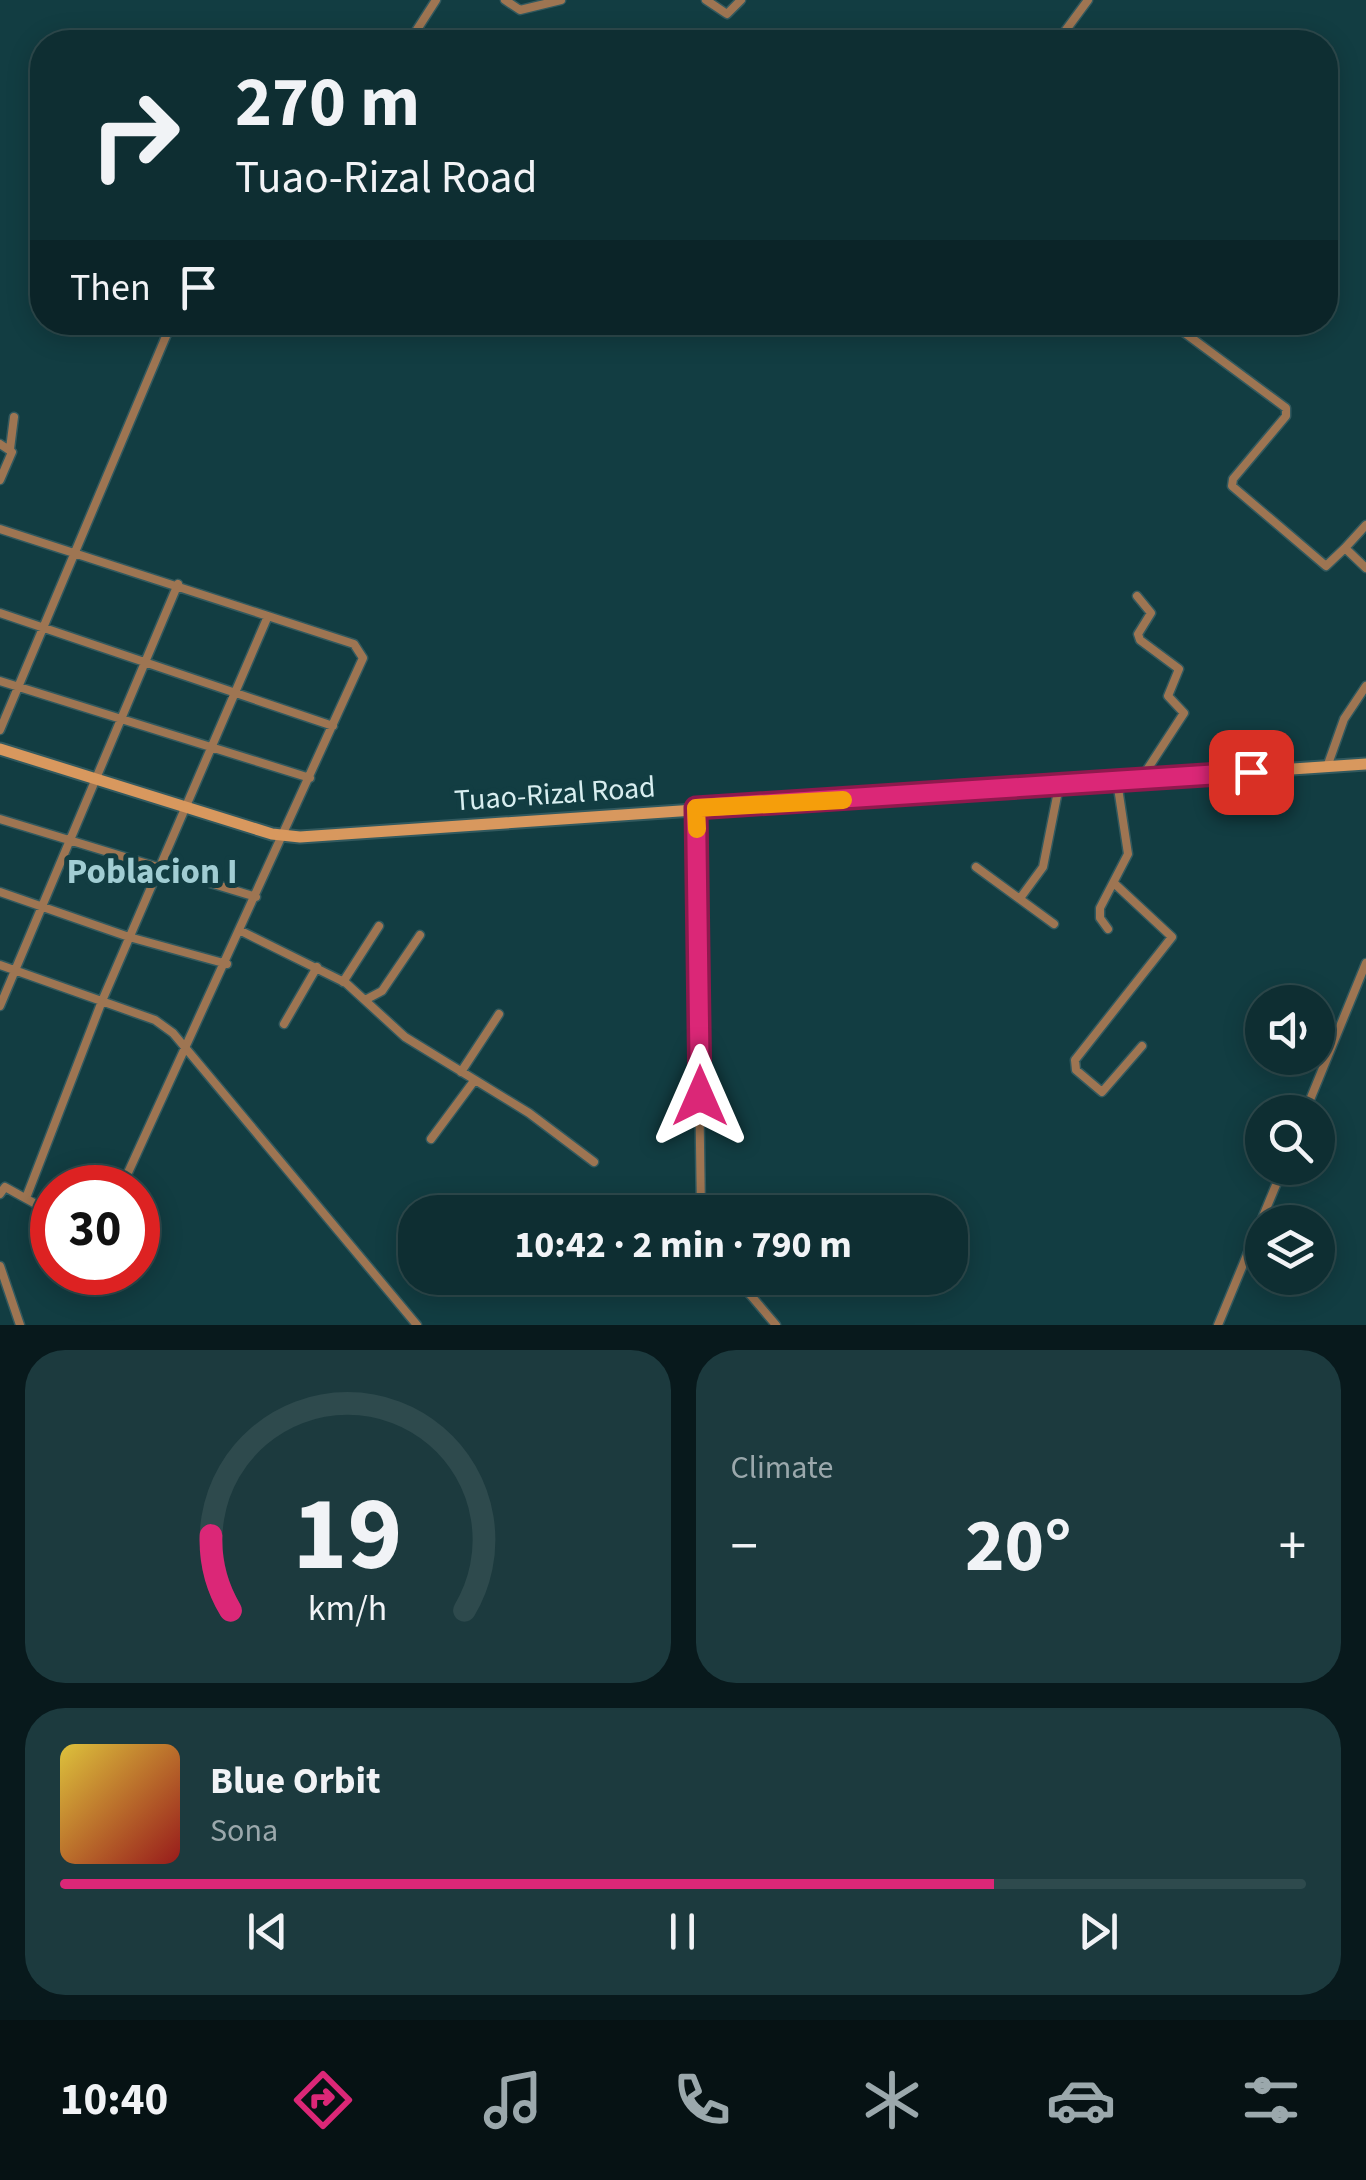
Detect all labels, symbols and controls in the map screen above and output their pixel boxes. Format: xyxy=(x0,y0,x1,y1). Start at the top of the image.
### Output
text: 270 m xyxy=(235,53,420,153)
icon: right xyxy=(70,70,200,200)
text: Tuao-Rizal Road xyxy=(235,146,537,210)
icon: arrive xyxy=(171,260,226,315)
text: Then xyxy=(70,261,151,315)
pin xyxy=(1209,730,1294,815)
icon: arrive xyxy=(1224,745,1279,800)
street label: Tuao-Rizal Road xyxy=(453,766,657,822)
district label: Poblacion I xyxy=(66,847,238,897)
map controls xyxy=(1245,985,1335,1295)
button: sound xyxy=(1245,985,1335,1075)
position arrow xyxy=(648,1044,752,1148)
button: search xyxy=(1245,1095,1335,1185)
speed limit sign: 30 xyxy=(30,1165,160,1295)
button: layers xyxy=(1245,1205,1335,1295)
text: 10:42 · 2 min · 790 m xyxy=(514,1218,852,1272)
text: Climate xyxy=(731,1445,833,1491)
text: 19 xyxy=(293,1462,403,1610)
text: 20° xyxy=(965,1493,1072,1600)
text: − xyxy=(731,1508,758,1586)
text: + xyxy=(1279,1508,1306,1586)
text: km/h xyxy=(308,1583,387,1634)
text: Blue Orbit xyxy=(210,1754,381,1808)
text: Sona xyxy=(210,1808,278,1854)
icon: previous xyxy=(240,1904,295,1959)
icon: pause xyxy=(655,1904,710,1959)
icon: next xyxy=(1071,1904,1126,1959)
icon: directions xyxy=(288,2065,358,2135)
icon: music xyxy=(478,2065,548,2135)
icon: phone xyxy=(667,2065,737,2135)
icon: climate xyxy=(857,2065,927,2135)
icon: car xyxy=(1046,2065,1116,2135)
icon: filters xyxy=(1236,2065,1306,2135)
text: 10:40 xyxy=(60,2068,168,2132)

